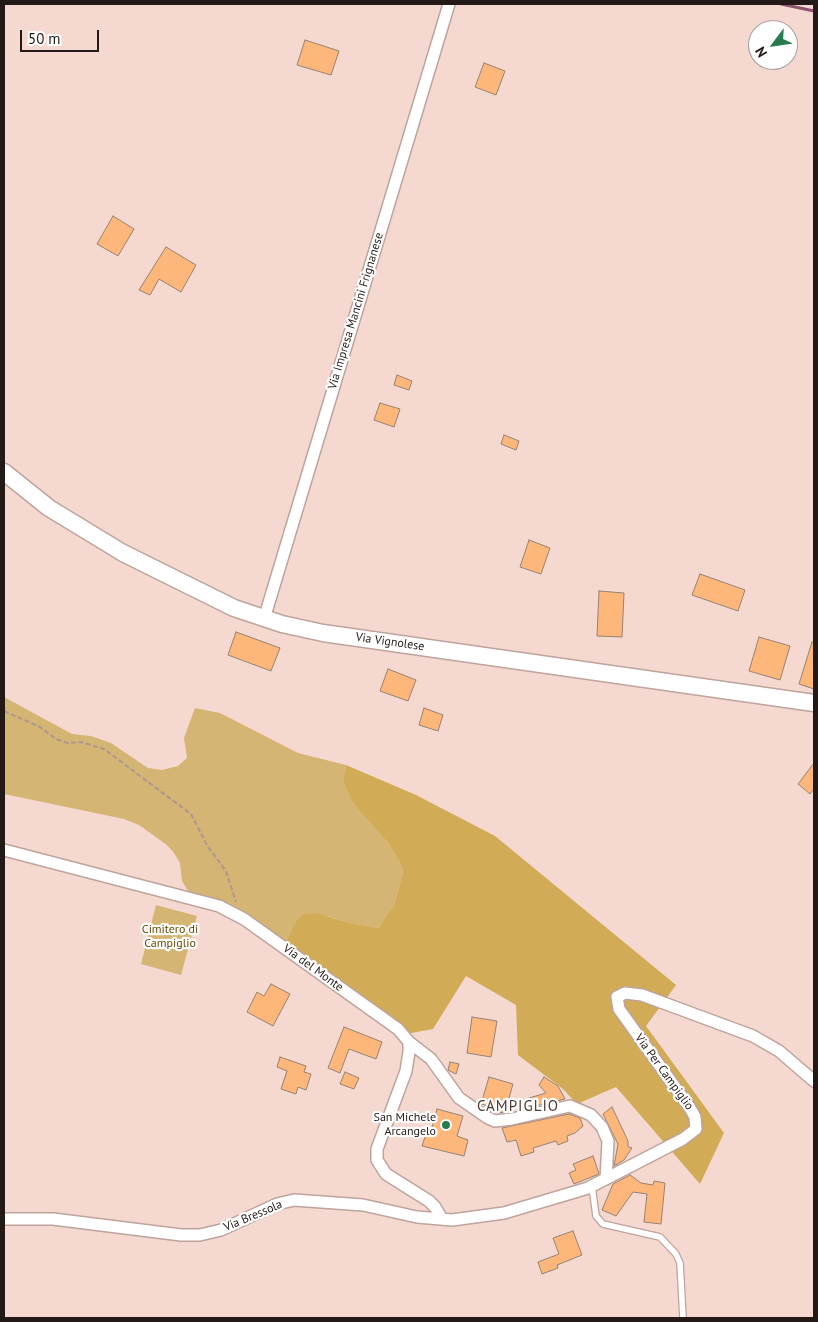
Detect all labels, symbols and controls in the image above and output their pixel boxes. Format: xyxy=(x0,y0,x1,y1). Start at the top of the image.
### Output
scale bar xyxy=(22,20,101,52)
north arrow xyxy=(748,20,798,70)
text: 50 m xyxy=(28,29,61,48)
text: N xyxy=(751,44,771,61)
street label: Via Impresa Mancini Frignanese xyxy=(325,231,387,391)
street label: Via Vignolese xyxy=(355,630,425,654)
park label: Cimitero di Campiglio xyxy=(142,923,198,951)
street label: Via del Monte xyxy=(280,941,346,995)
street label: Via Per Campiglio xyxy=(632,1031,696,1113)
district label: CAMPIGLIO xyxy=(476,1098,560,1116)
place label: San Michele Arcangelo xyxy=(374,1111,436,1139)
marker: San Michele Arcangelo xyxy=(440,1119,452,1131)
street label: Via Bressola xyxy=(221,1197,285,1235)

